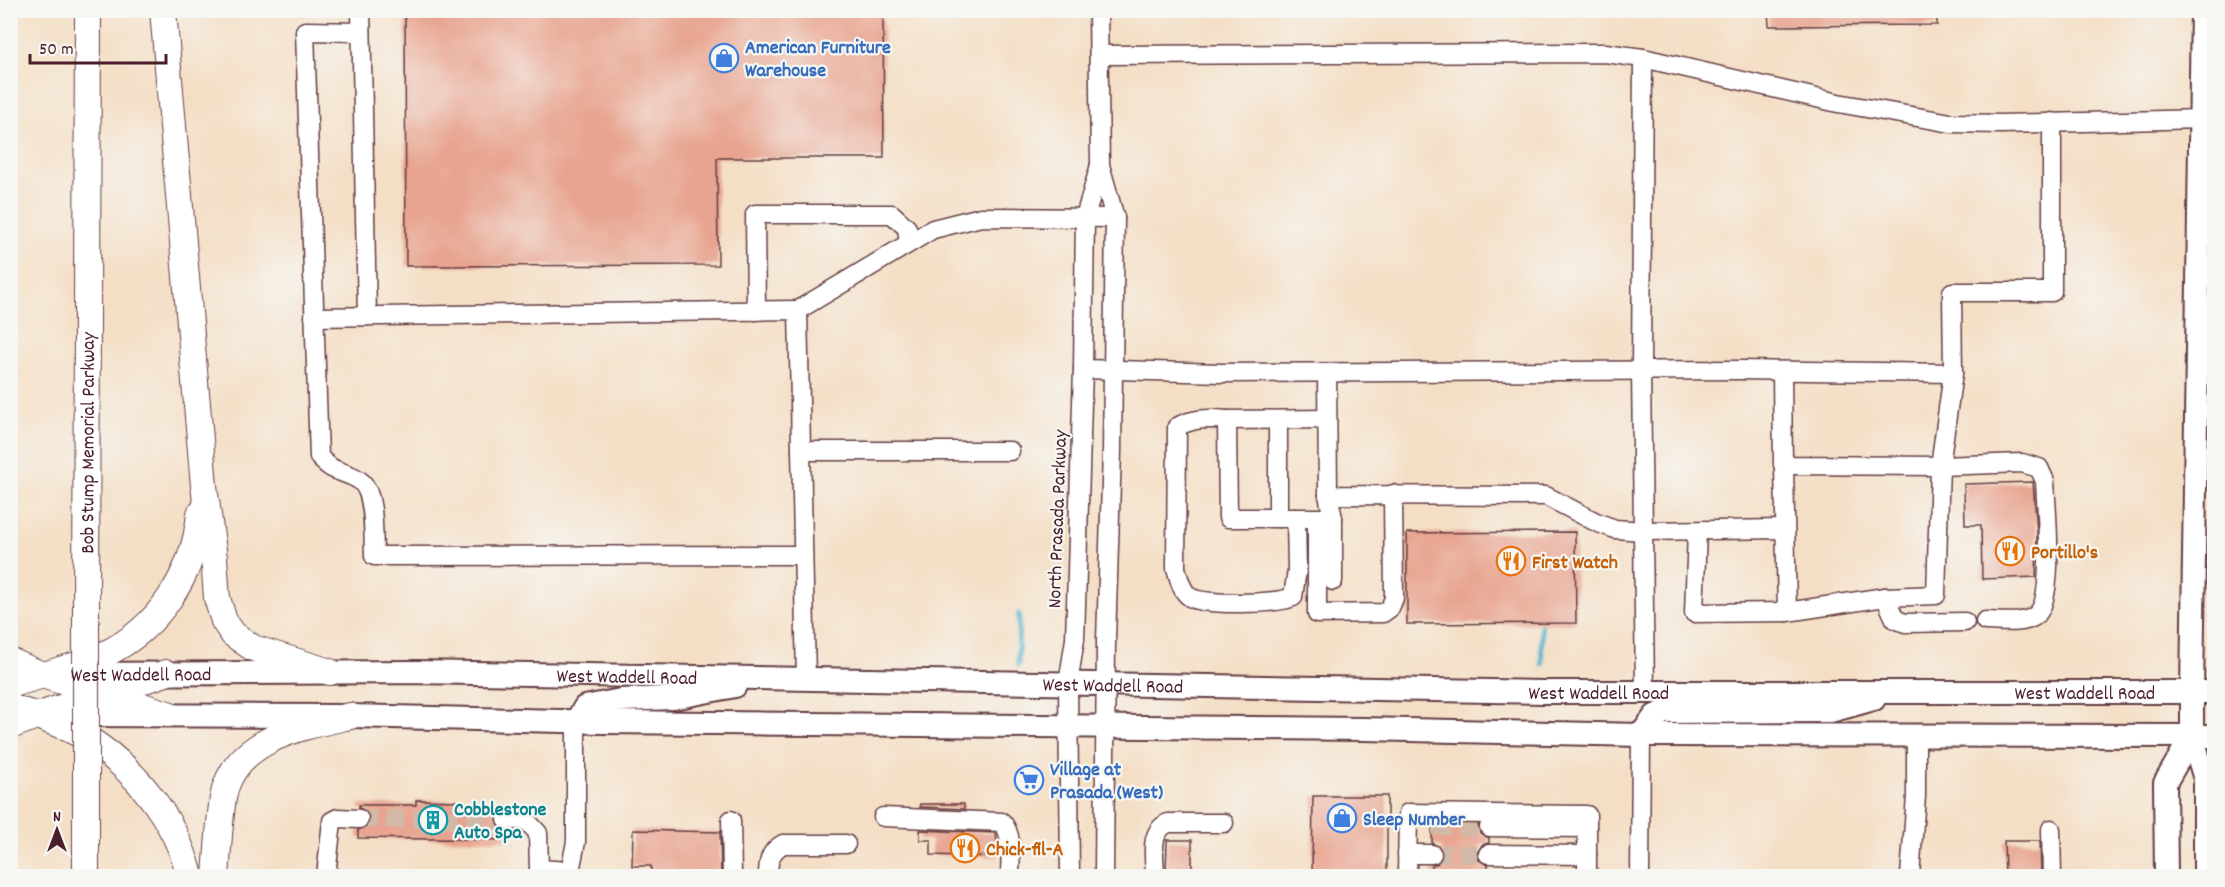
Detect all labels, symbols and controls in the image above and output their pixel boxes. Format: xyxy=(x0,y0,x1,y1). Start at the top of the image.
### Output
scale bar xyxy=(30,27,166,65)
place label: American Furniture Warehouse xyxy=(745,35,891,86)
text: 50 m xyxy=(39,38,74,63)
shop icon: American Furniture Warehouse xyxy=(708,42,740,74)
street label: Bob Stump Memorial Parkway xyxy=(75,331,104,554)
street label: North Prasada Parkway xyxy=(1042,428,1076,609)
restaurant icon: Portillo's xyxy=(1994,535,2026,567)
place label: Portillo's xyxy=(2031,540,2098,568)
restaurant icon: First Watch xyxy=(1495,545,1527,577)
place label: First Watch xyxy=(1532,550,1618,578)
street label: West Waddell Road xyxy=(71,662,211,691)
street label: West Waddell Road xyxy=(556,664,698,694)
street label: West Waddell Road xyxy=(1042,672,1183,703)
street label: West Waddell Road xyxy=(1528,681,1669,709)
street label: West Waddell Road xyxy=(2014,681,2155,709)
place label: Village at Prasada (West) xyxy=(1050,757,1163,808)
supermarket icon: Village at Prasada (West) xyxy=(1013,764,1045,796)
place label: Cobblestone Auto Spa xyxy=(454,797,547,848)
north arrow xyxy=(27,800,87,860)
shop icon: Sleep Number xyxy=(1326,802,1358,834)
building icon: Cobblestone Auto Spa xyxy=(417,804,449,836)
text: N xyxy=(53,806,61,829)
place label: Sleep Number xyxy=(1363,807,1466,835)
restaurant icon: Chick-fil-A xyxy=(949,832,981,864)
place label: Chick-fil-A xyxy=(986,837,1064,865)

